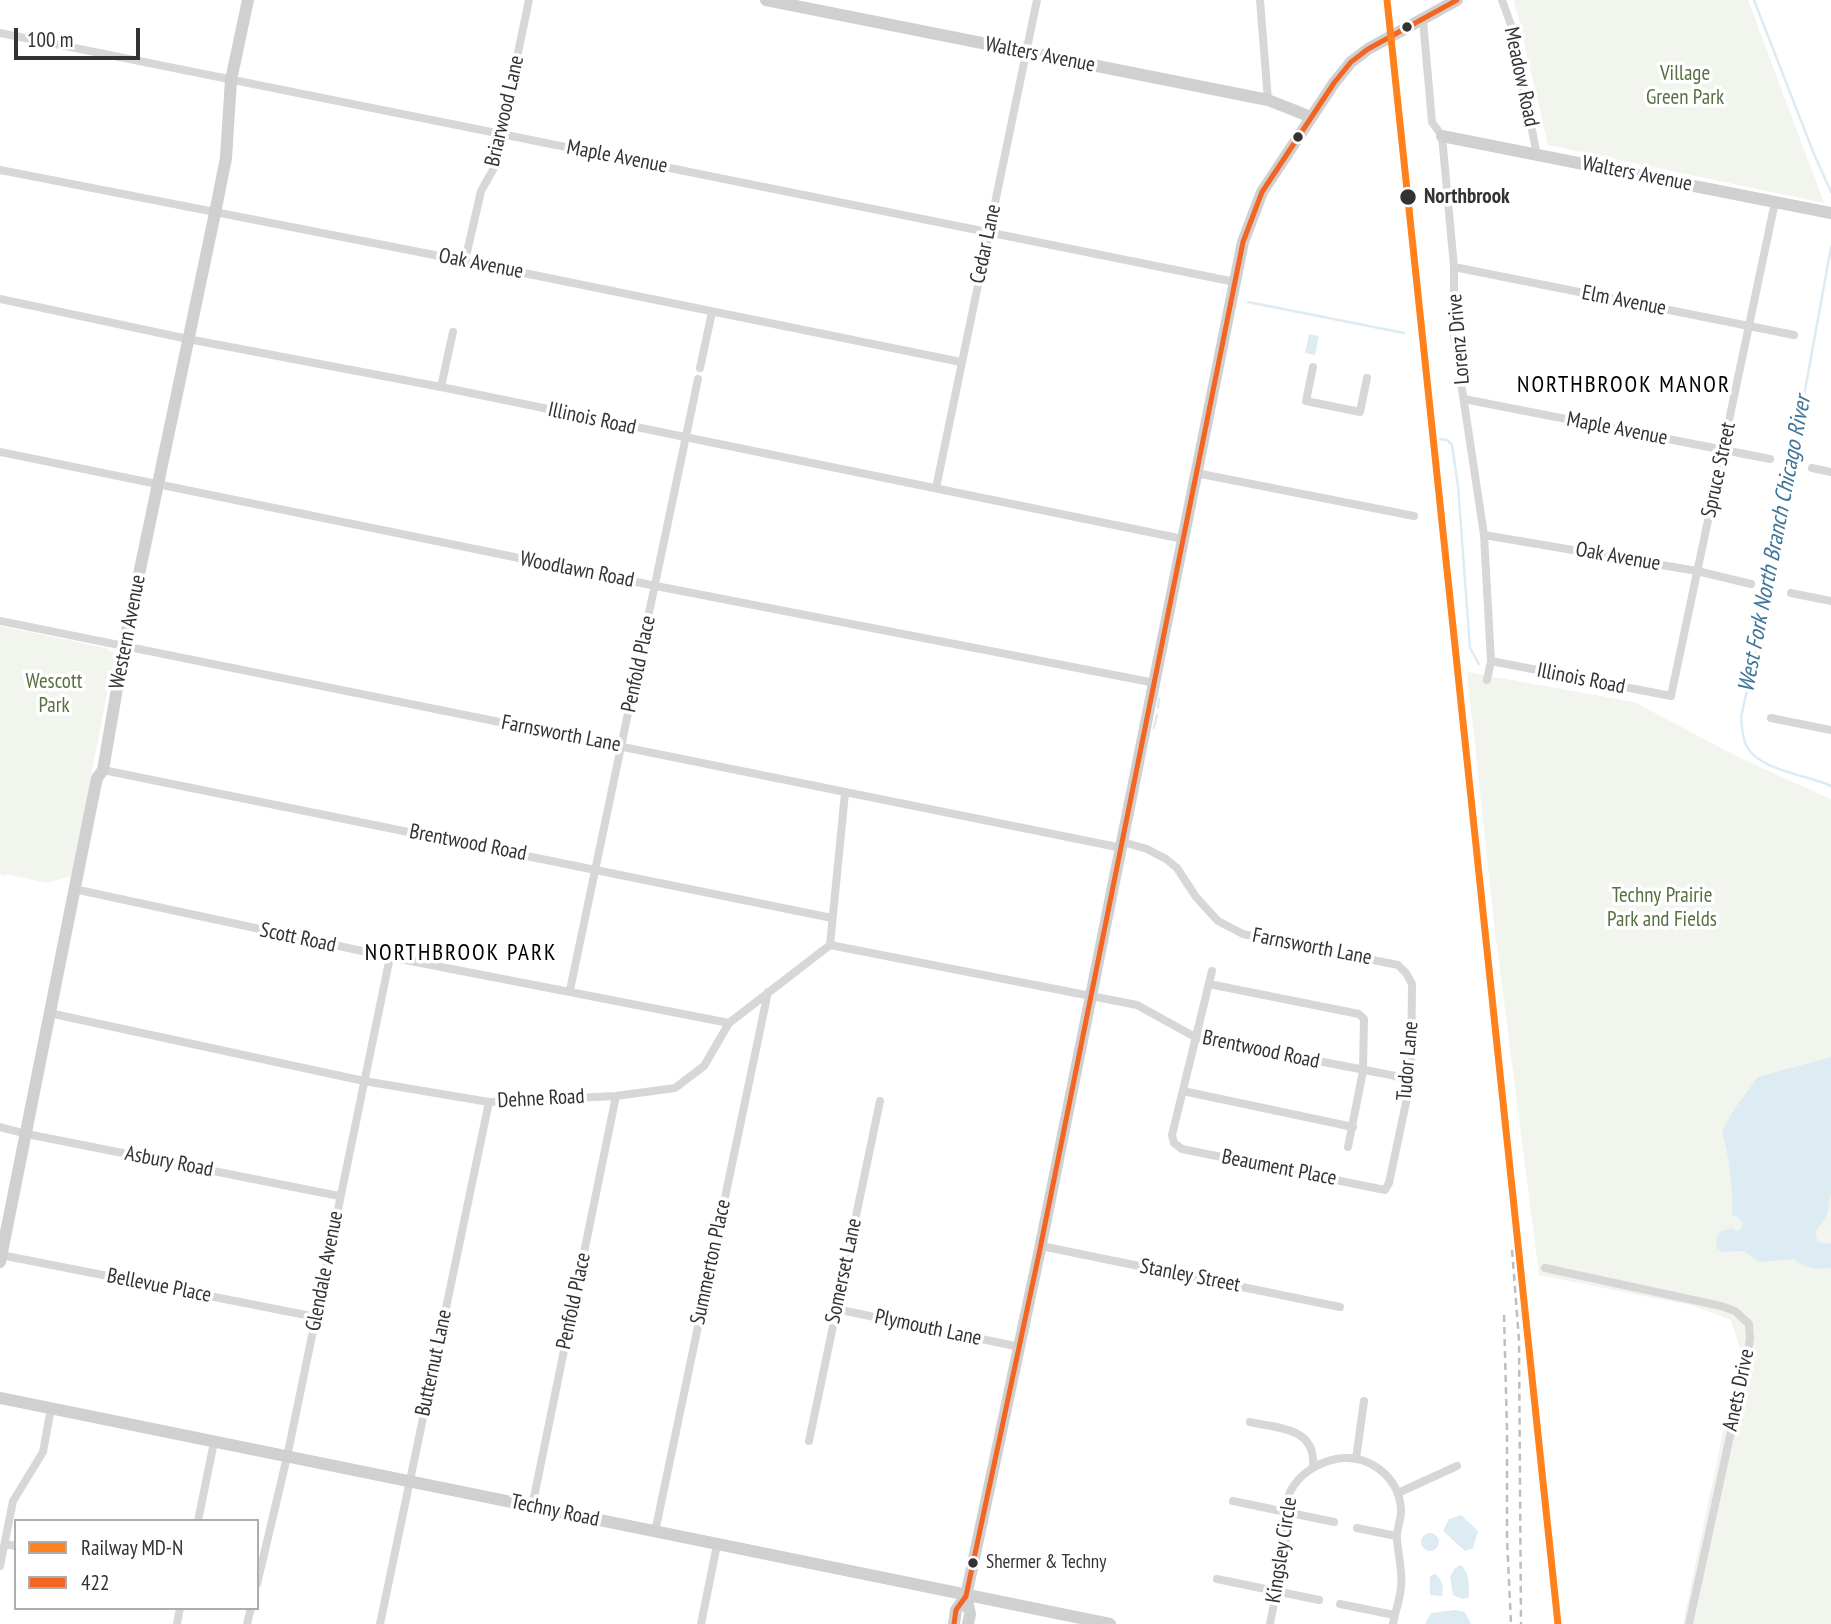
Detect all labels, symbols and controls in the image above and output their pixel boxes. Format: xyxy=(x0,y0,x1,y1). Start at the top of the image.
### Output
scale bar xyxy=(18,14,144,58)
unlabelled marker xyxy=(1400,20,1414,34)
street label: Meadow Road xyxy=(1498,25,1544,129)
text: 100 m xyxy=(27,26,73,53)
street label: Walters Avenue xyxy=(983,32,1097,78)
street label: Briarwood Lane xyxy=(480,53,530,169)
park label: Village Green Park xyxy=(1646,61,1724,111)
unlabelled marker xyxy=(1291,130,1305,144)
street label: Maple Avenue xyxy=(565,135,669,179)
street label: Walters Avenue xyxy=(1580,151,1694,197)
place label: Northbrook xyxy=(1424,184,1510,210)
marker: Northbrook xyxy=(1398,187,1418,207)
street label: Cedar Lane xyxy=(965,202,1007,286)
street label: Oak Avenue xyxy=(437,243,525,285)
street label: Elm Avenue xyxy=(1580,281,1668,321)
street label: Lorenz Drive xyxy=(1442,293,1476,385)
district label: NORTHBROOK MANOR xyxy=(1519,371,1729,399)
water label: West Fork North Branch Chicago River xyxy=(1733,393,1817,695)
street label: Illinois Road xyxy=(546,397,638,441)
street label: Maple Avenue xyxy=(1565,407,1669,451)
street label: Spruce Street xyxy=(1697,420,1741,520)
street label: Oak Avenue xyxy=(1574,537,1662,577)
street label: Woodlawn Road xyxy=(518,547,636,593)
street label: Western Avenue xyxy=(105,573,151,691)
street label: Penfold Place xyxy=(616,613,662,715)
street label: Illinois Road xyxy=(1535,658,1627,700)
park label: Wescott Park xyxy=(26,669,82,719)
street label: Farnsworth Lane xyxy=(499,710,623,758)
street label: Brentwood Road xyxy=(407,819,529,867)
park label: Techny Prairie Park and Fields xyxy=(1607,883,1717,933)
street label: Scott Road xyxy=(258,918,338,958)
street label: Farnsworth Lane xyxy=(1250,923,1374,971)
district label: NORTHBROOK PARK xyxy=(367,939,555,967)
street label: Tudor Lane xyxy=(1392,1020,1424,1102)
street label: Brentwood Road xyxy=(1200,1025,1322,1075)
street label: Dehne Road xyxy=(497,1084,585,1114)
street label: Asbury Road xyxy=(123,1141,215,1183)
street label: Beaument Place xyxy=(1219,1145,1339,1191)
street label: Summerton Place xyxy=(685,1197,737,1327)
street label: Glendale Avenue xyxy=(301,1209,349,1333)
street label: Somerset Lane xyxy=(821,1216,867,1326)
street label: Penfold Place xyxy=(551,1250,597,1352)
street label: Stanley Street xyxy=(1138,1254,1242,1298)
street label: Bellevue Place xyxy=(105,1264,213,1308)
street label: Plymouth Lane xyxy=(872,1304,984,1352)
street label: Butternut Lane xyxy=(410,1308,458,1418)
street label: Anets Drive xyxy=(1718,1347,1760,1433)
street label: Techny Road xyxy=(508,1489,602,1533)
street label: Kingsley Circle xyxy=(1261,1495,1303,1605)
legend xyxy=(14,1519,259,1610)
text: Railway MD-N xyxy=(81,1534,183,1561)
place label: Shermer & Techny xyxy=(986,1552,1106,1574)
marker: Shermer & Techny xyxy=(966,1556,980,1570)
text: 422 xyxy=(81,1569,109,1596)

